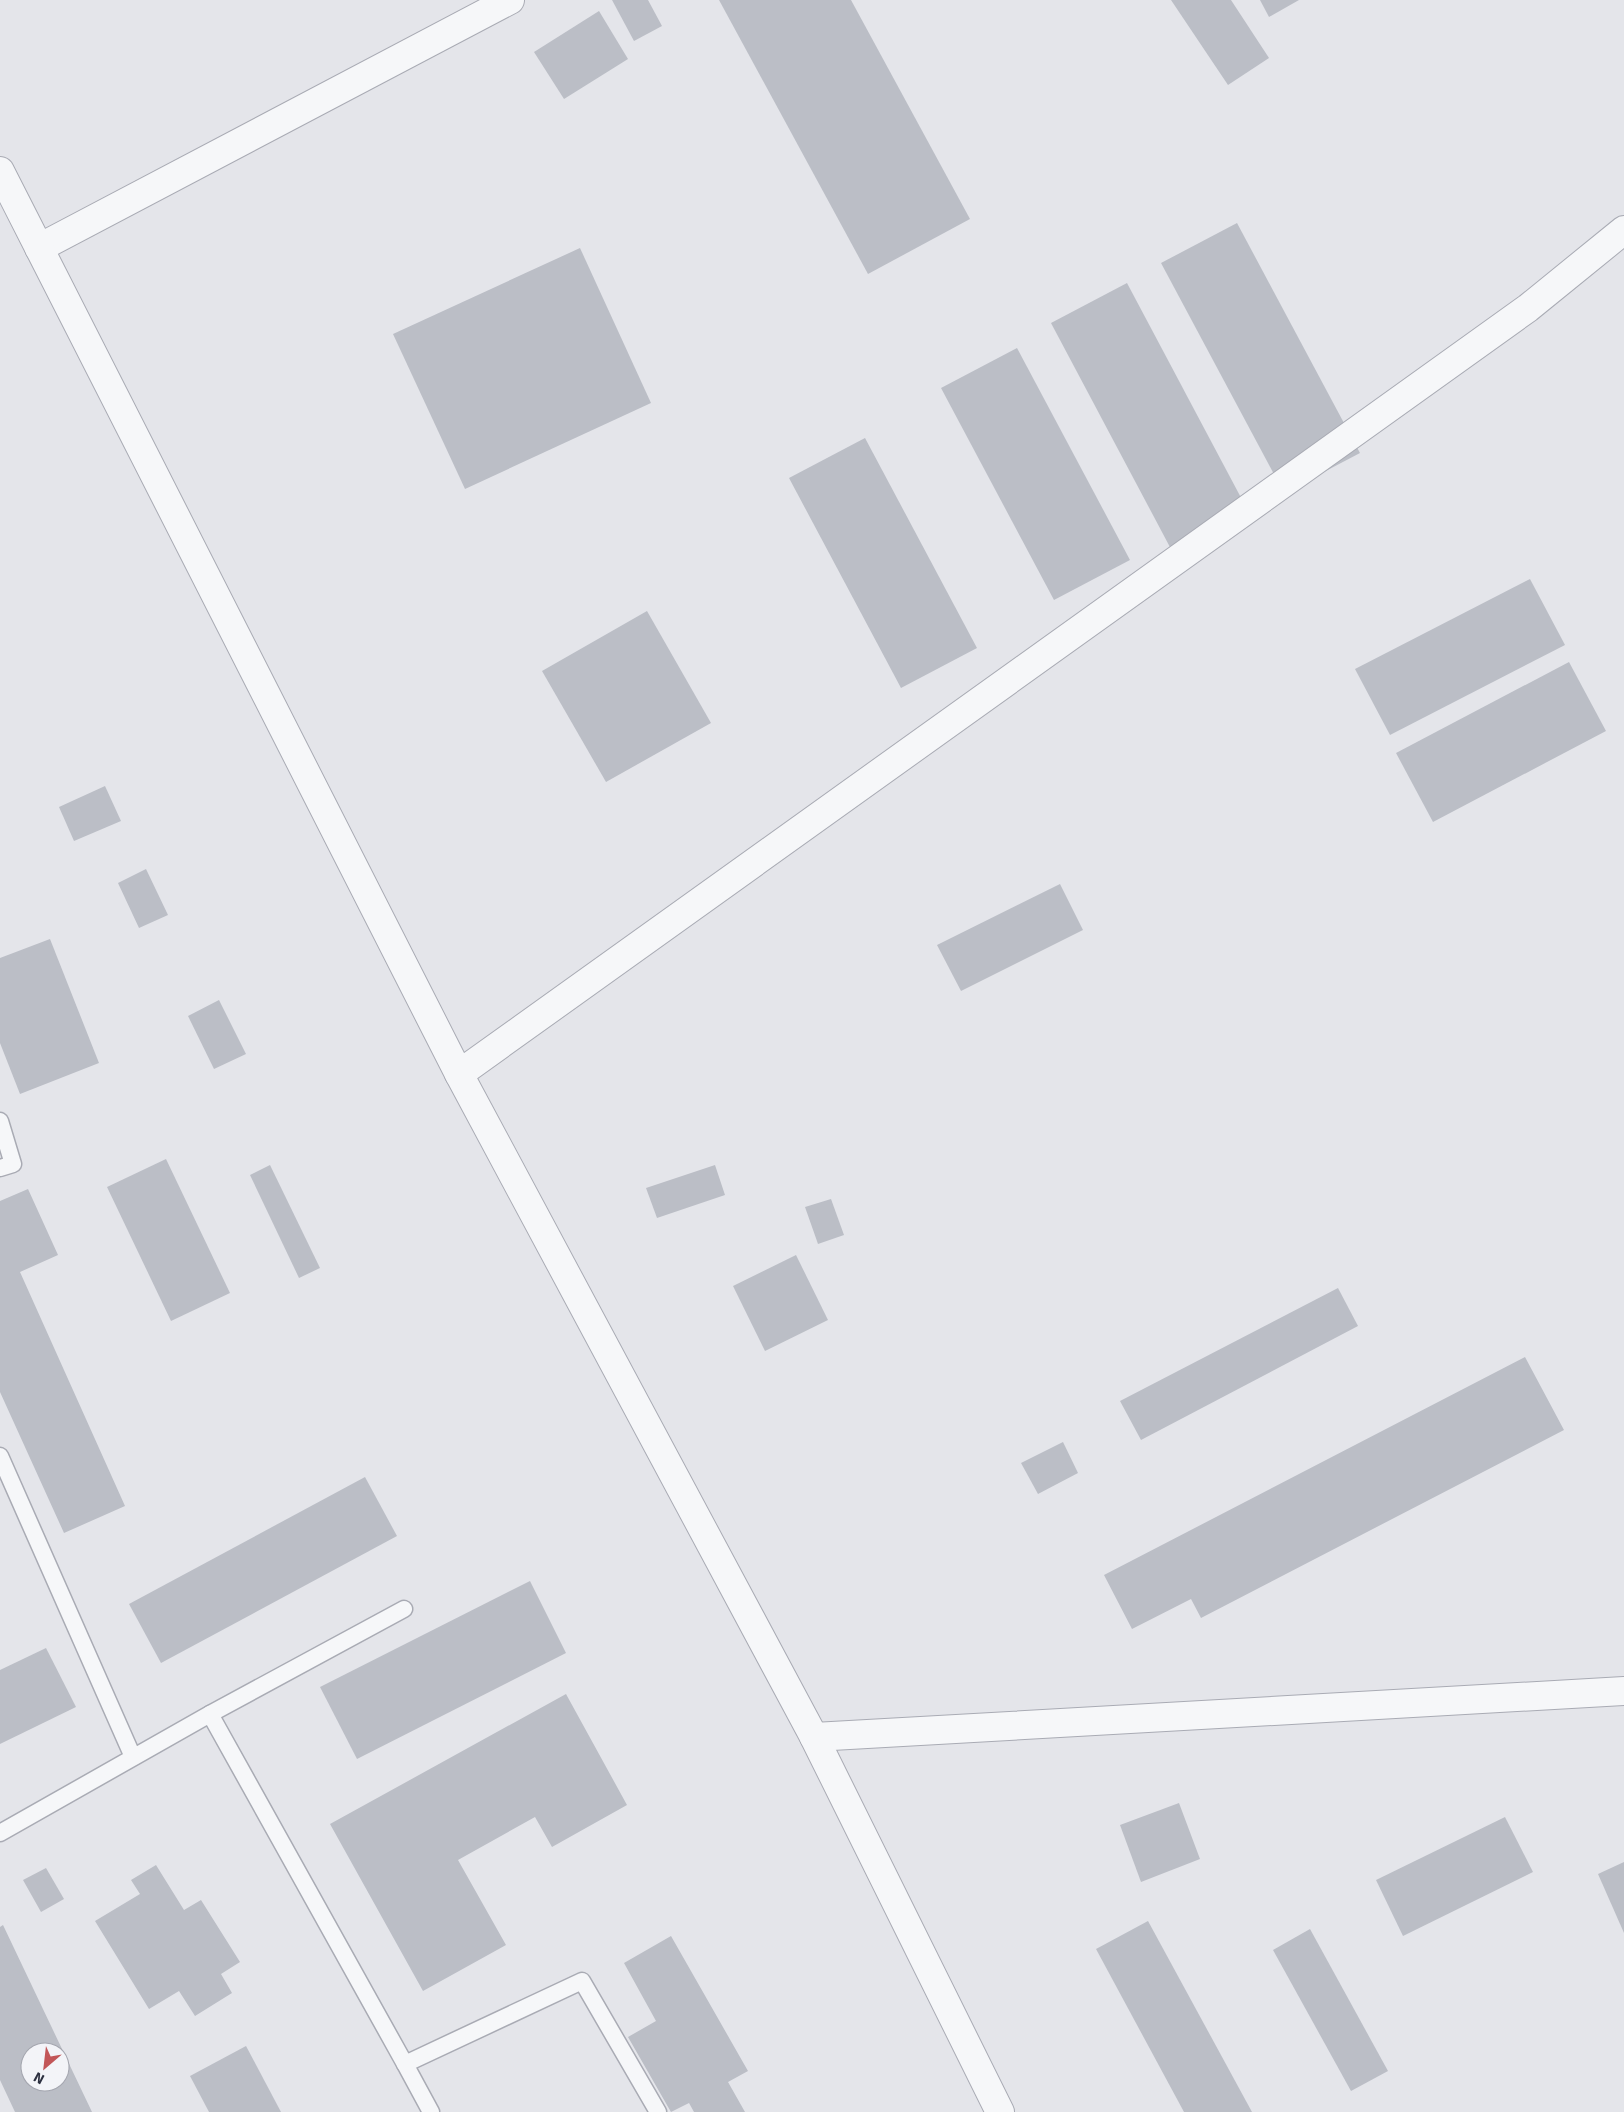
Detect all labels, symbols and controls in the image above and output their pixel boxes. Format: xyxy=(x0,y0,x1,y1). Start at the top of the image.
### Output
north arrow xyxy=(20,2042,70,2092)
text: N xyxy=(31,2068,47,2088)

